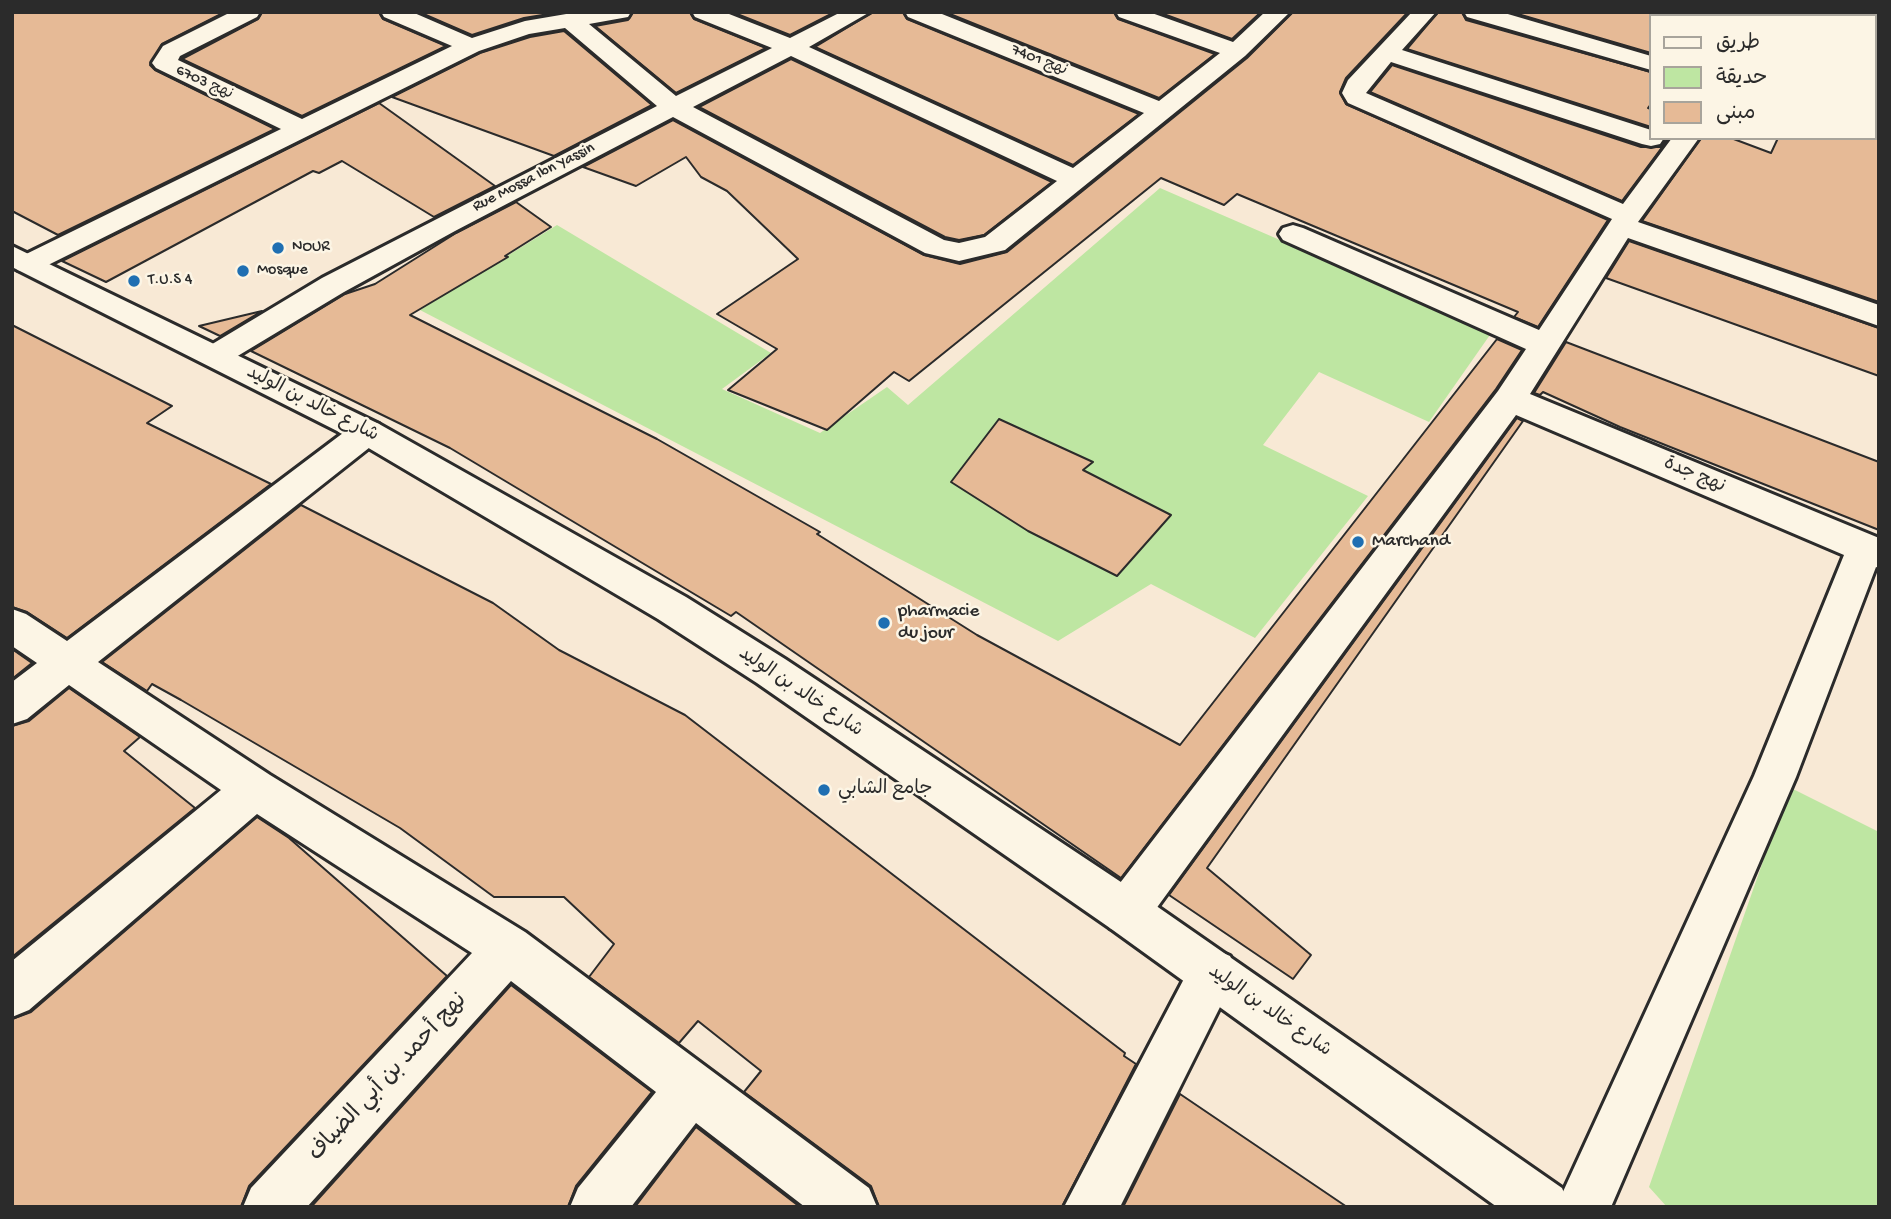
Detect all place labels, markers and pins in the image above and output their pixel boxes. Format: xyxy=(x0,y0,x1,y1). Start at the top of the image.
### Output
place label: NOUR xyxy=(292,238,330,258)
marker: NOUR xyxy=(270,240,286,256)
place label: Mosque xyxy=(257,261,308,281)
marker: Mosque xyxy=(235,263,251,279)
place label: T.U.S 4 xyxy=(148,271,192,291)
marker: T.U.S 4 xyxy=(126,273,142,289)
place label: Marchand xyxy=(1372,531,1450,553)
marker: Marchand xyxy=(1350,534,1366,550)
place label: pharmacie du jour xyxy=(898,601,979,645)
marker: pharmacie du jour xyxy=(876,615,892,631)
place label: جامع الشابي xyxy=(838,779,932,801)
marker: جامع الشابي xyxy=(816,782,832,798)

